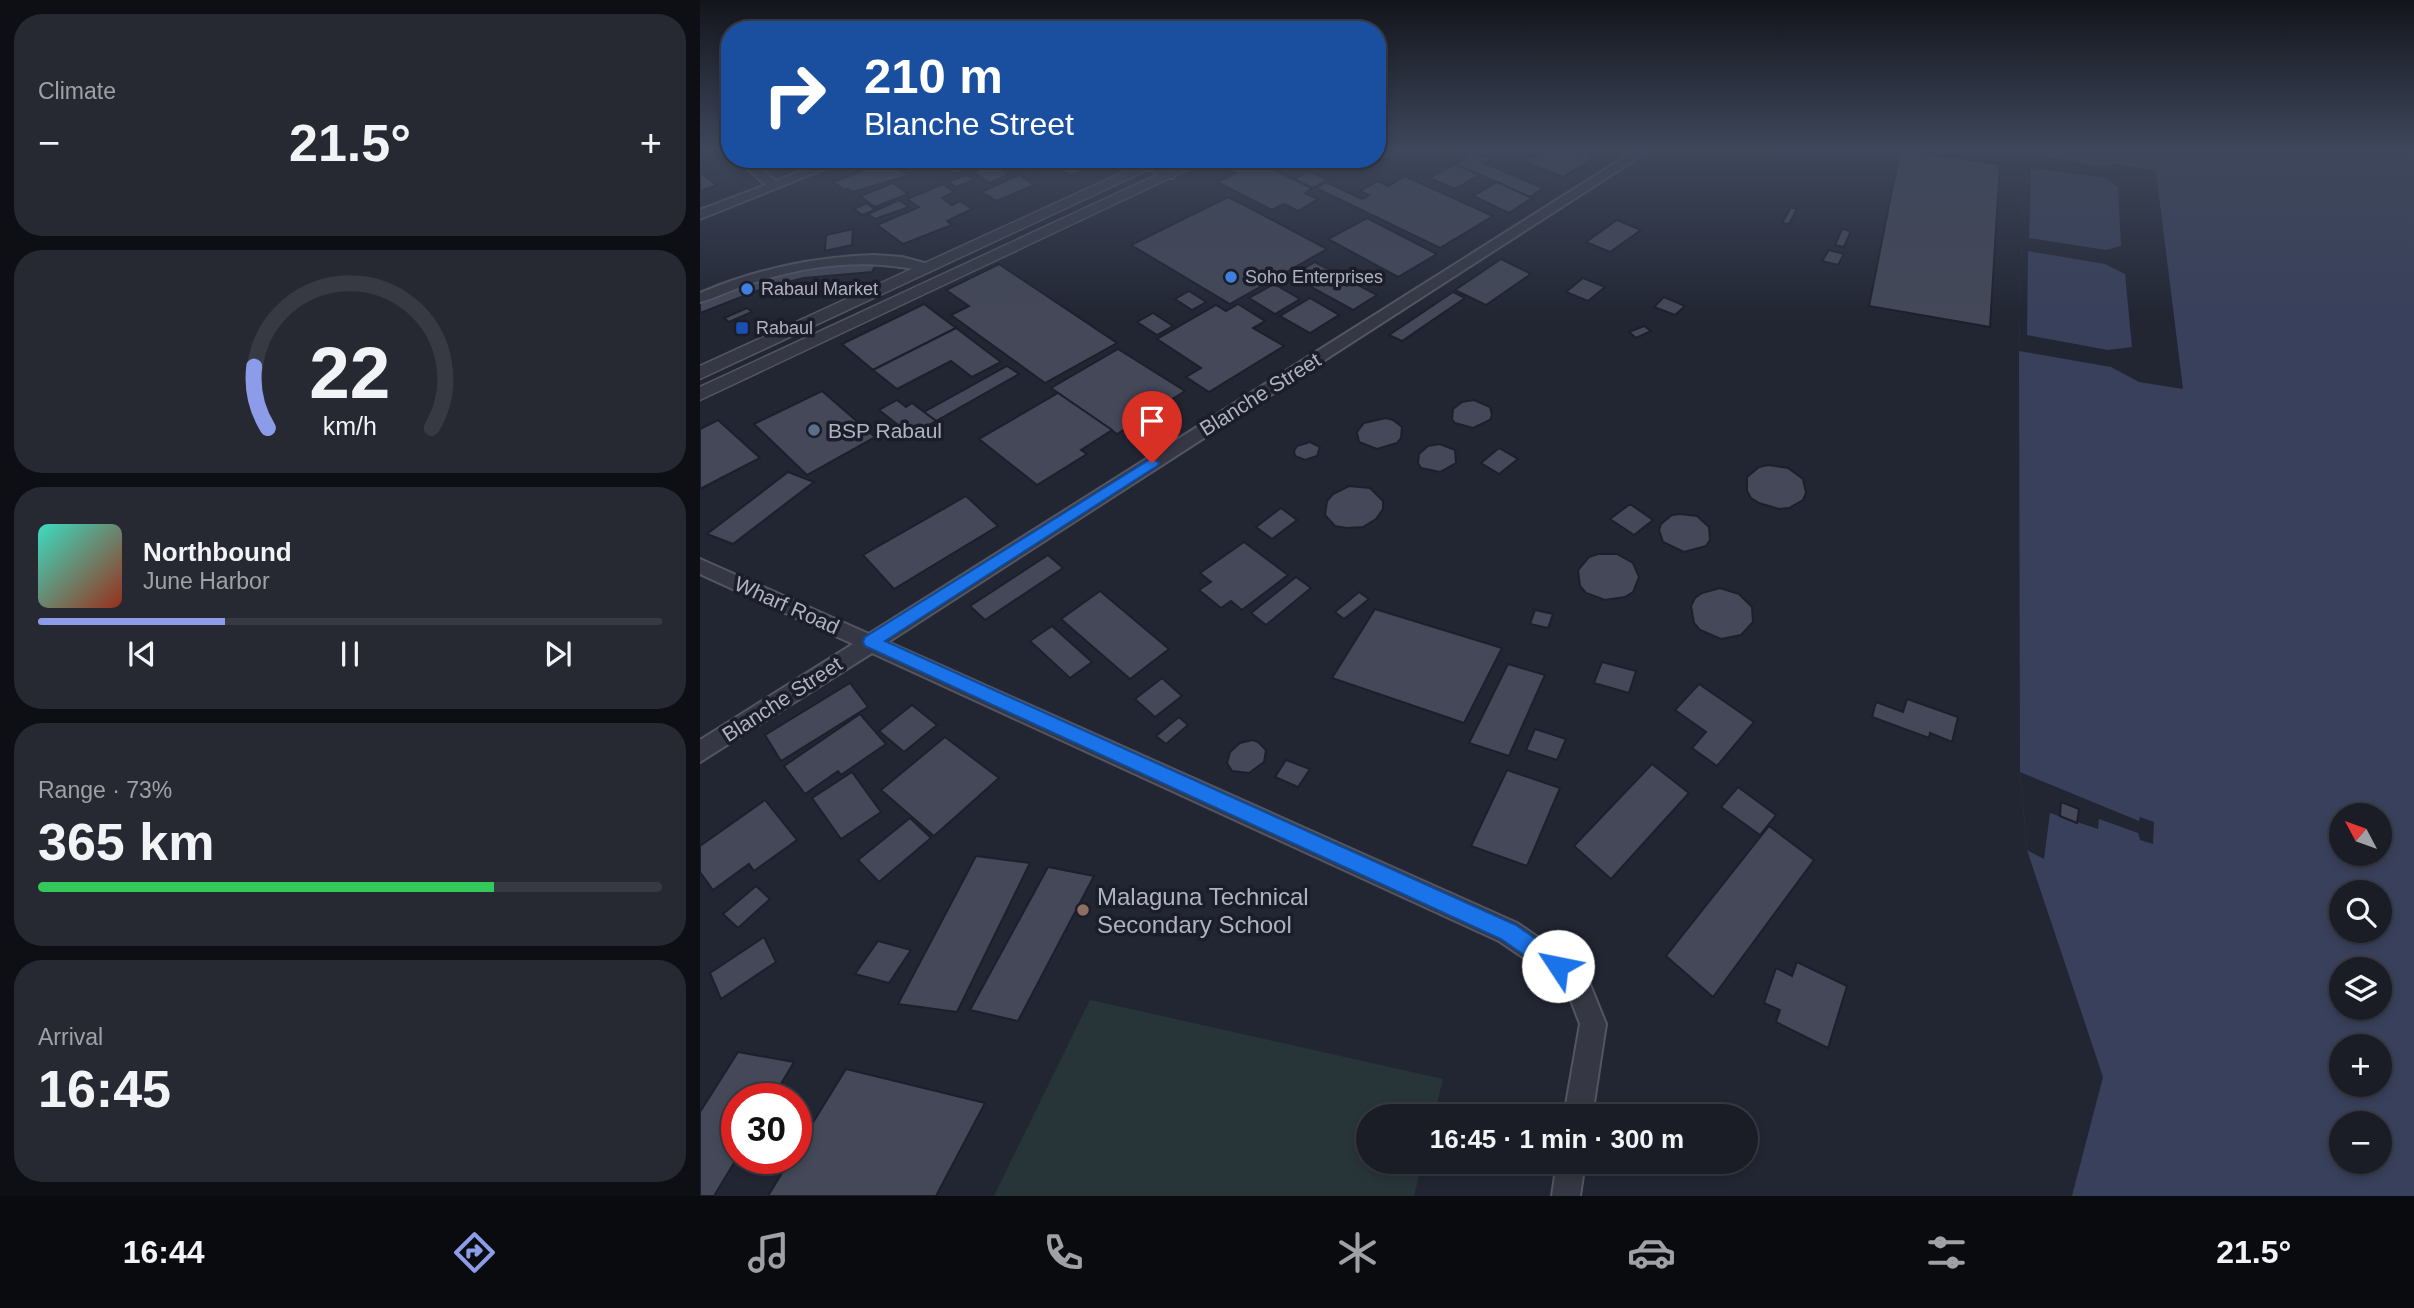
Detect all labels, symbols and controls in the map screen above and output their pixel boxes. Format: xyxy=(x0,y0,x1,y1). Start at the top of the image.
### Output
icon: right xyxy=(749,49,840,140)
text: 210 m xyxy=(864,49,1003,103)
text: Climate xyxy=(38,78,116,104)
text: Blanche Street xyxy=(864,106,1074,142)
text: 21.5° xyxy=(289,114,411,172)
text: − xyxy=(38,122,60,164)
text: + xyxy=(640,122,662,164)
place label: Soho Enterprises xyxy=(1245,267,1383,287)
marker: Soho Enterprises xyxy=(1223,269,1239,285)
place label: Rabaul Market xyxy=(761,279,878,299)
marker: Rabaul Market xyxy=(739,281,755,297)
place label: Rabaul xyxy=(756,318,813,338)
marker: Rabaul xyxy=(734,320,750,336)
text: 22 xyxy=(310,332,390,413)
street label: Blanche Street xyxy=(1195,348,1325,440)
pin xyxy=(1122,391,1182,463)
icon: arrive xyxy=(1133,402,1171,440)
text: km/h xyxy=(323,411,377,439)
place label: BSP Rabaul xyxy=(828,419,942,442)
marker: BSP Rabaul xyxy=(806,422,822,438)
text: Northbound xyxy=(143,537,292,567)
text: June Harbor xyxy=(143,568,270,594)
street label: Wharf Road xyxy=(731,572,843,638)
icon: previous xyxy=(123,635,161,673)
icon: pause xyxy=(331,635,369,673)
icon: next xyxy=(539,635,577,673)
street label: Blanche Street xyxy=(718,652,846,746)
text: Range · 73% xyxy=(38,777,172,803)
north arrow xyxy=(2329,803,2392,866)
map controls xyxy=(2329,803,2392,1174)
text: 365 km xyxy=(38,813,214,871)
button: search xyxy=(2329,880,2392,943)
place label: Malaguna Technical Secondary School xyxy=(1097,883,1309,938)
marker: Malaguna Technical Secondary School xyxy=(1075,902,1091,918)
position arrow xyxy=(1521,929,1595,1003)
button: layers xyxy=(2329,957,2392,1020)
text: Arrival xyxy=(38,1024,103,1050)
button: + xyxy=(2329,1034,2392,1097)
text: 16:45 xyxy=(38,1060,171,1118)
speed limit sign: 30 xyxy=(721,1083,812,1174)
button: − xyxy=(2329,1111,2392,1174)
text: 16:45 · 1 min · 300 m xyxy=(1430,1124,1684,1154)
icon: directions xyxy=(450,1228,499,1277)
icon: music xyxy=(744,1228,793,1277)
icon: phone xyxy=(1039,1228,1088,1277)
icon: climate xyxy=(1333,1228,1382,1277)
icon: car xyxy=(1627,1228,1676,1277)
icon: filters xyxy=(1922,1228,1971,1277)
text: 16:44 xyxy=(123,1234,205,1270)
text: 21.5° xyxy=(2216,1234,2291,1270)

